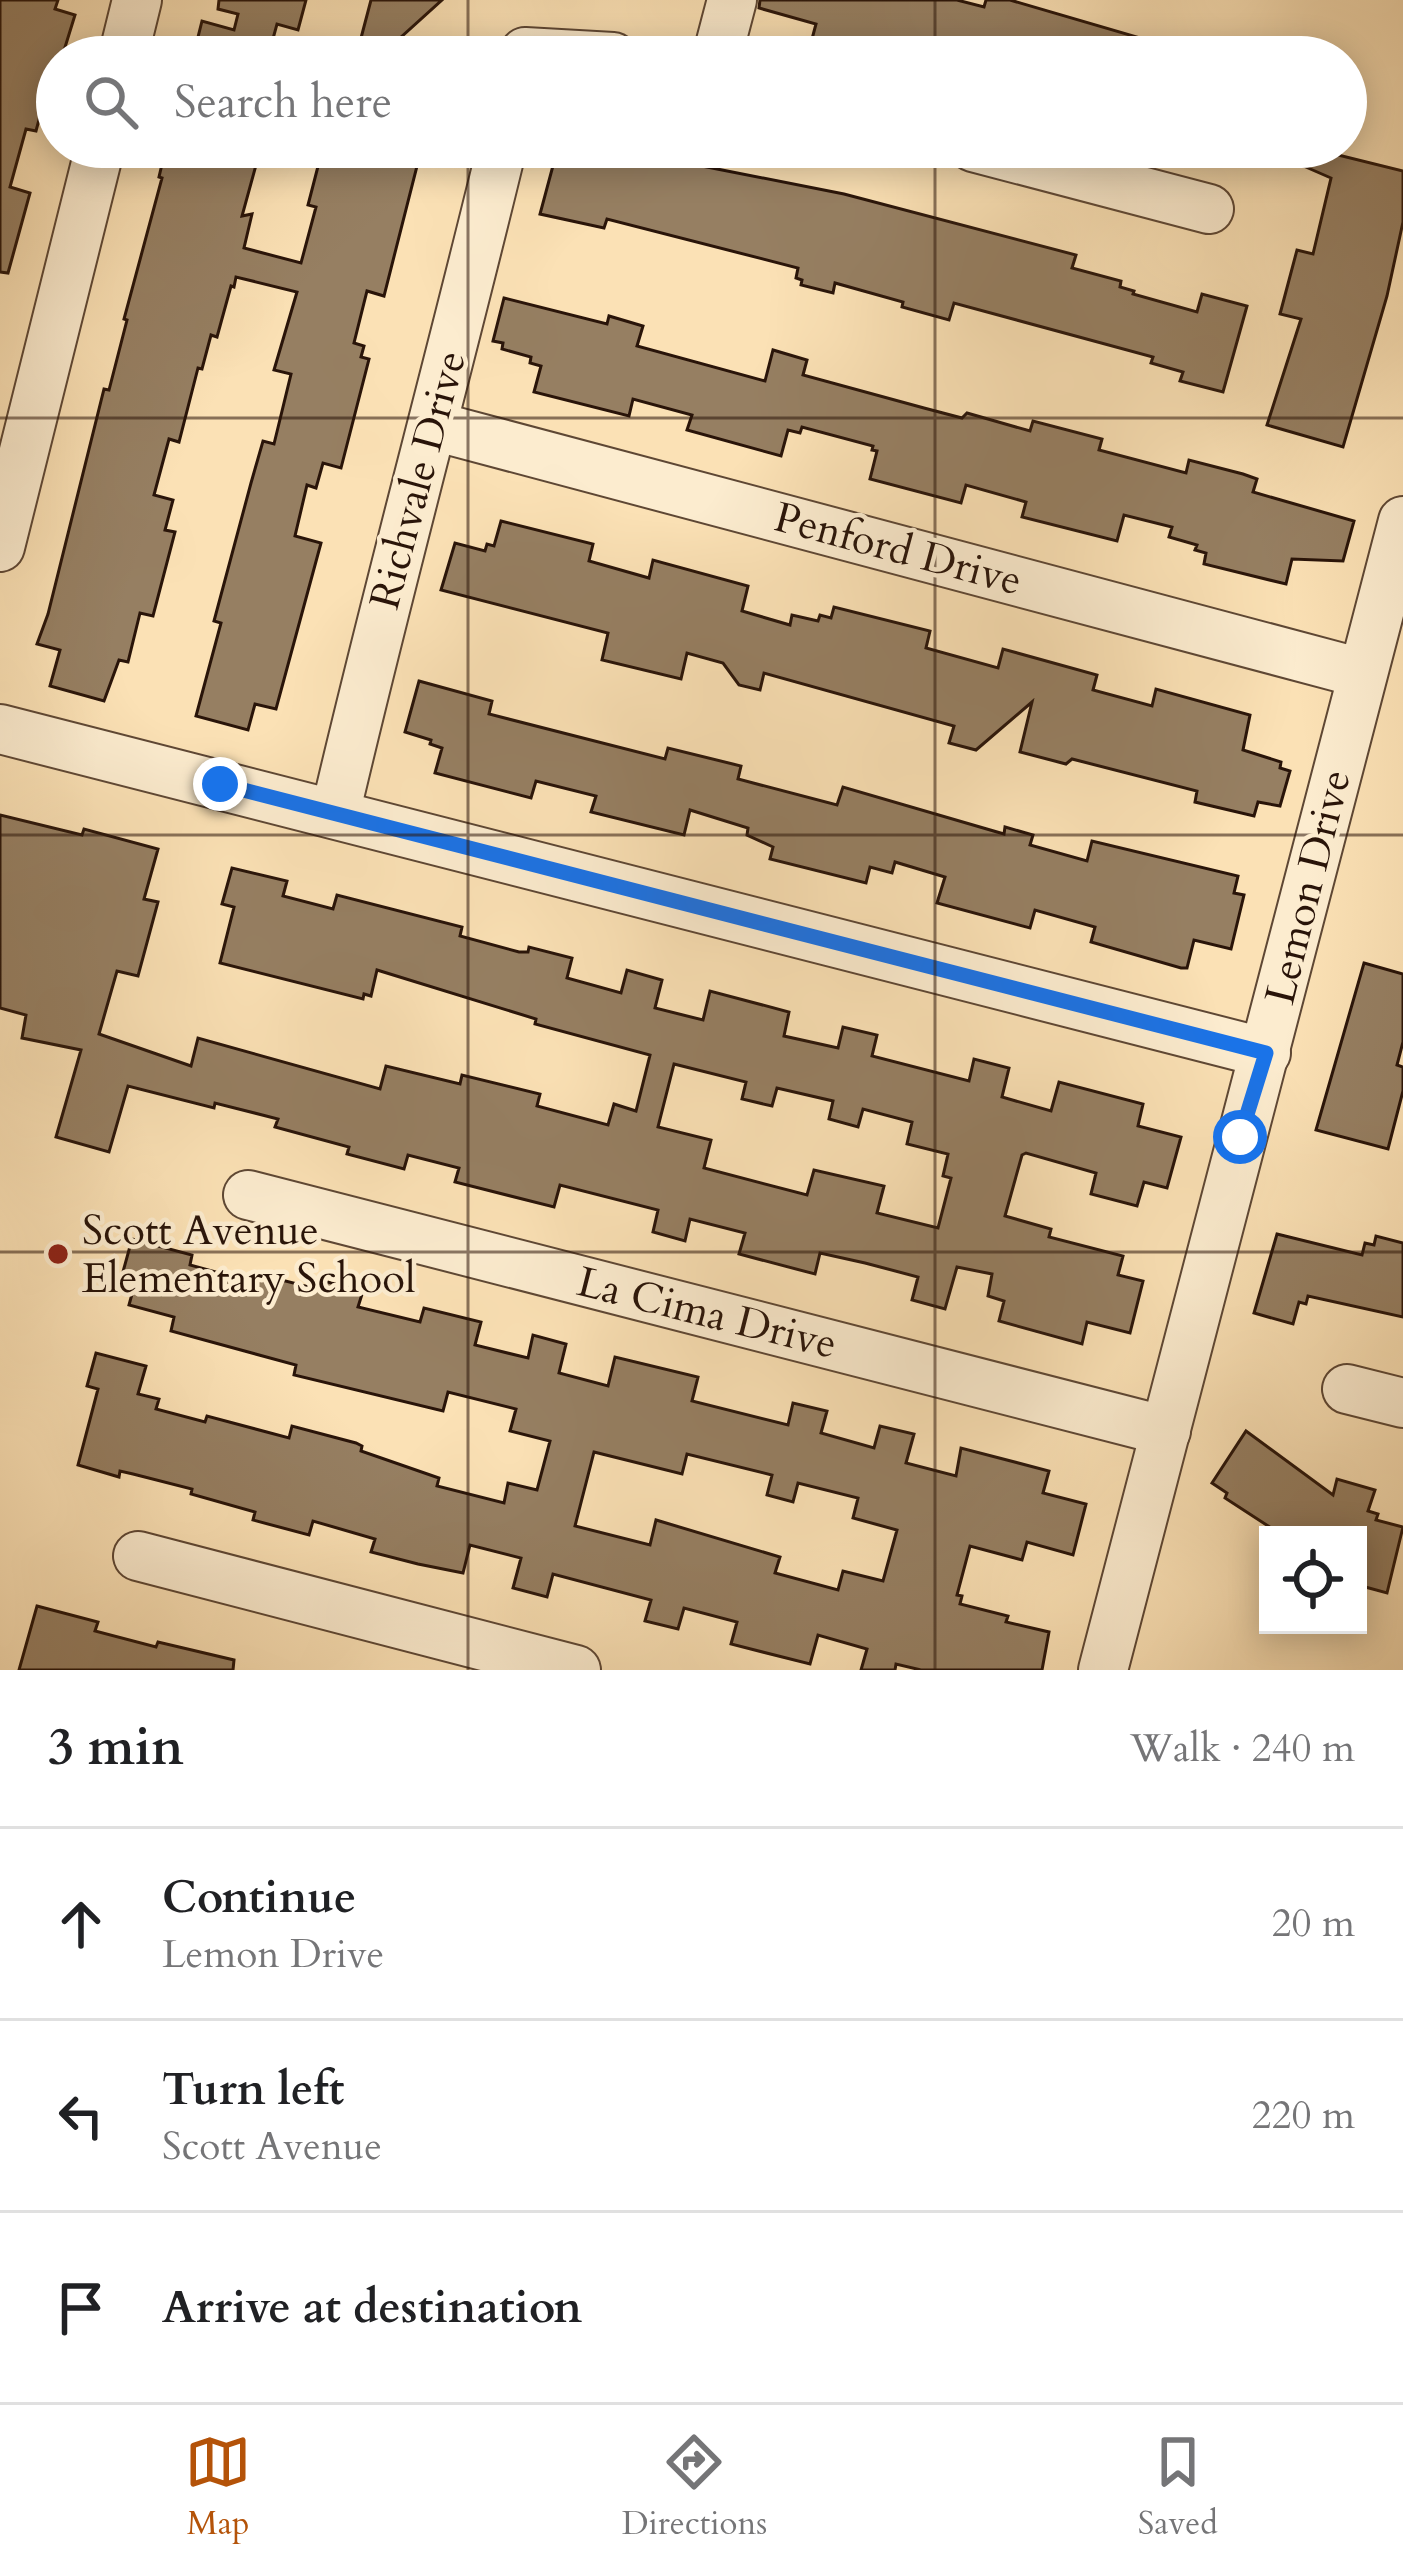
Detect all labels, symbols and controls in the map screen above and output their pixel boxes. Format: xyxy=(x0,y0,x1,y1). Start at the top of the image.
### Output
search box xyxy=(36,36,1367,168)
icon: search xyxy=(78,69,144,135)
text: Search here xyxy=(174,72,392,133)
street label: Richvale Drive xyxy=(356,345,480,615)
street label: Penford Drive xyxy=(768,489,1028,609)
route end xyxy=(193,757,247,811)
street label: Lemon Drive xyxy=(1251,764,1365,1010)
route start xyxy=(1213,1110,1267,1164)
place label: Scott Avenue Elementary School xyxy=(82,1202,416,1307)
marker: Scott Avenue Elementary School xyxy=(45,1241,71,1267)
street label: La Cima Drive xyxy=(571,1253,843,1373)
map controls xyxy=(1259,1526,1367,1634)
button: locate xyxy=(1259,1526,1367,1634)
text: 3 min xyxy=(48,1713,184,1783)
text: Walk · 240 m xyxy=(1130,1722,1355,1775)
text: Continue xyxy=(162,1867,356,1928)
icon: ahead xyxy=(48,1891,114,1957)
text: 20 m xyxy=(1272,1897,1355,1950)
text: Lemon Drive xyxy=(162,1928,384,1981)
text: Turn left xyxy=(162,2059,344,2120)
icon: left xyxy=(48,2083,114,2149)
text: 220 m xyxy=(1252,2089,1355,2142)
text: Scott Avenue xyxy=(162,2120,382,2173)
icon: arrive xyxy=(48,2275,114,2341)
text: Arrive at destination xyxy=(162,2277,582,2338)
tab: Map xyxy=(185,2429,251,2546)
tab: Directions xyxy=(622,2429,767,2546)
tab: Saved xyxy=(1138,2429,1218,2546)

